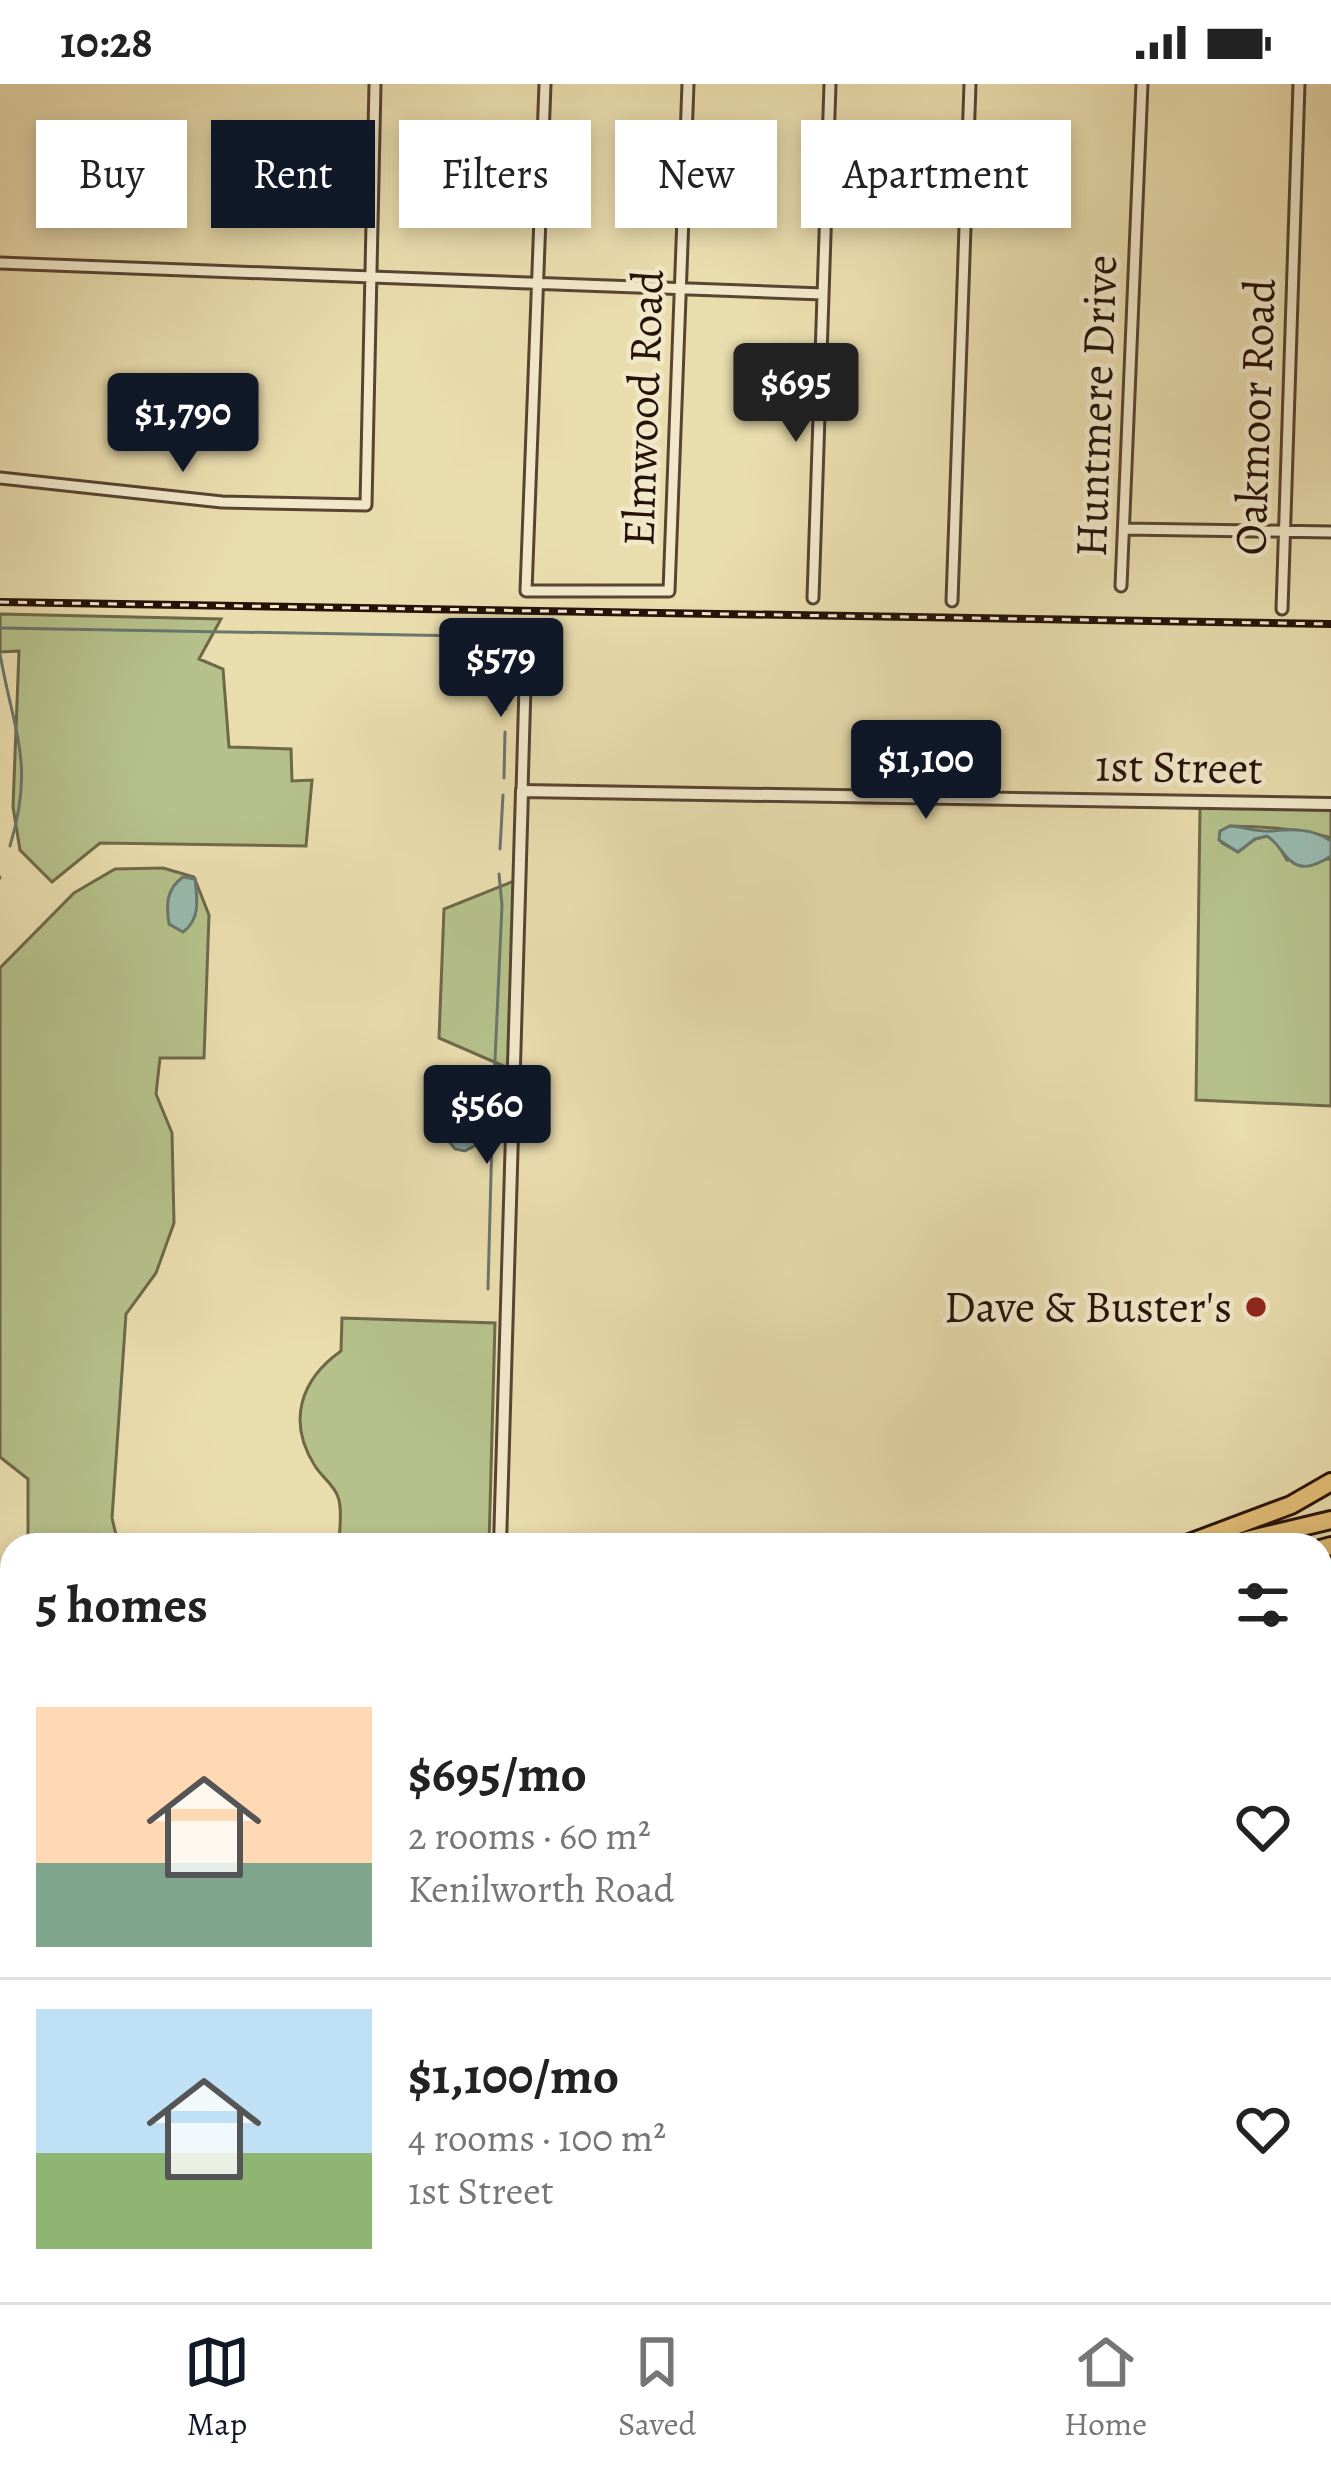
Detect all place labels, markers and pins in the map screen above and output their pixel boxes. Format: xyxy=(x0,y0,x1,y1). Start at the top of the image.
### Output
pin: $695 xyxy=(725,343,867,445)
pin: $1,790 xyxy=(85,373,281,475)
pin: $579 xyxy=(430,618,572,720)
pin: $1,100 xyxy=(828,720,1024,822)
pin: $560 xyxy=(416,1065,558,1167)
place label: Dave & Buster's xyxy=(944,1276,1232,1338)
marker: Dave & Buster's xyxy=(1243,1294,1269,1320)

